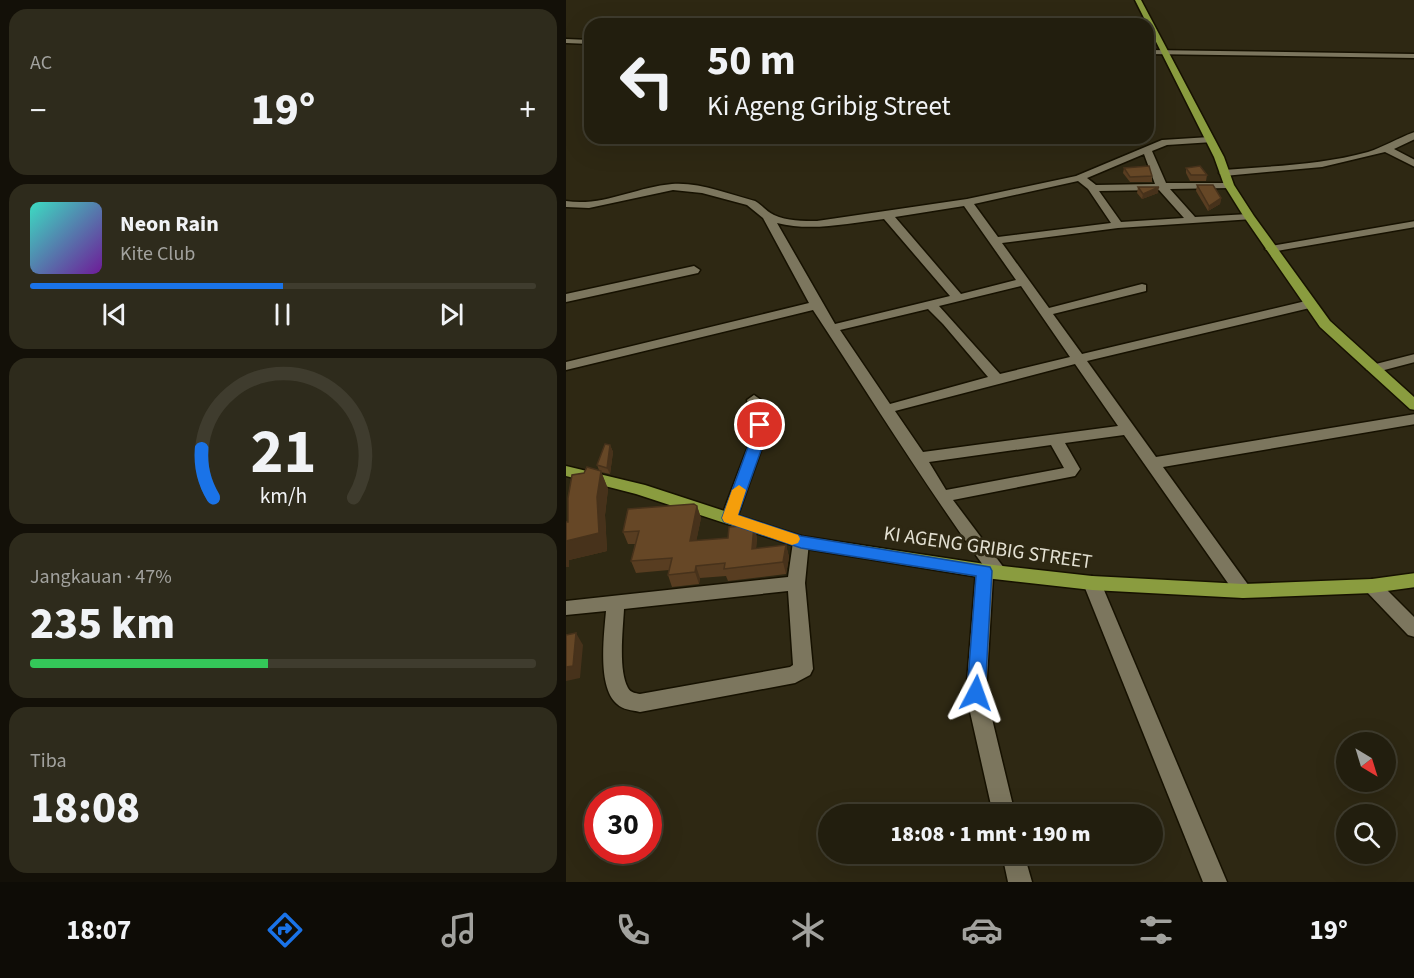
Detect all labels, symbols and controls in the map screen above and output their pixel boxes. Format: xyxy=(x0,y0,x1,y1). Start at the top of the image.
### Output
text: 50 m xyxy=(707,31,796,91)
icon: left xyxy=(608,42,686,120)
text: AC xyxy=(30,49,52,77)
text: 19° xyxy=(251,78,315,142)
text: − xyxy=(30,87,46,134)
text: + xyxy=(520,87,536,134)
text: Ki Ageng Gribig Street xyxy=(707,87,951,126)
text: Neon Rain xyxy=(120,208,219,240)
text: Kite Club xyxy=(120,240,195,268)
icon: previous xyxy=(98,298,131,331)
icon: pause xyxy=(266,298,299,331)
icon: next xyxy=(435,298,468,331)
pin xyxy=(734,399,785,450)
text: 21 xyxy=(250,408,316,497)
icon: arrive xyxy=(743,408,776,441)
text: km/h xyxy=(259,481,307,512)
street label: KI AGENG GRIBIG STREET xyxy=(882,520,1094,577)
text: Jangkauan · 47% xyxy=(30,563,172,591)
text: 235 km xyxy=(30,592,175,656)
position arrow xyxy=(944,661,1008,725)
north arrow xyxy=(1336,732,1396,792)
map controls xyxy=(1336,732,1396,864)
text: Tiba xyxy=(30,747,67,775)
text: 18:08 xyxy=(30,776,140,840)
speed limit sign: 30 xyxy=(584,786,662,864)
button: search xyxy=(1336,804,1396,864)
text: 18:08 · 1 mnt · 190 m xyxy=(890,818,1091,850)
icon: directions xyxy=(264,909,306,951)
icon: music xyxy=(438,909,480,951)
icon: phone xyxy=(612,909,654,951)
icon: climate xyxy=(787,909,829,951)
icon: car xyxy=(961,909,1003,951)
icon: filters xyxy=(1135,909,1177,951)
text: 18:07 xyxy=(66,911,131,950)
text: 19° xyxy=(1309,911,1348,950)

